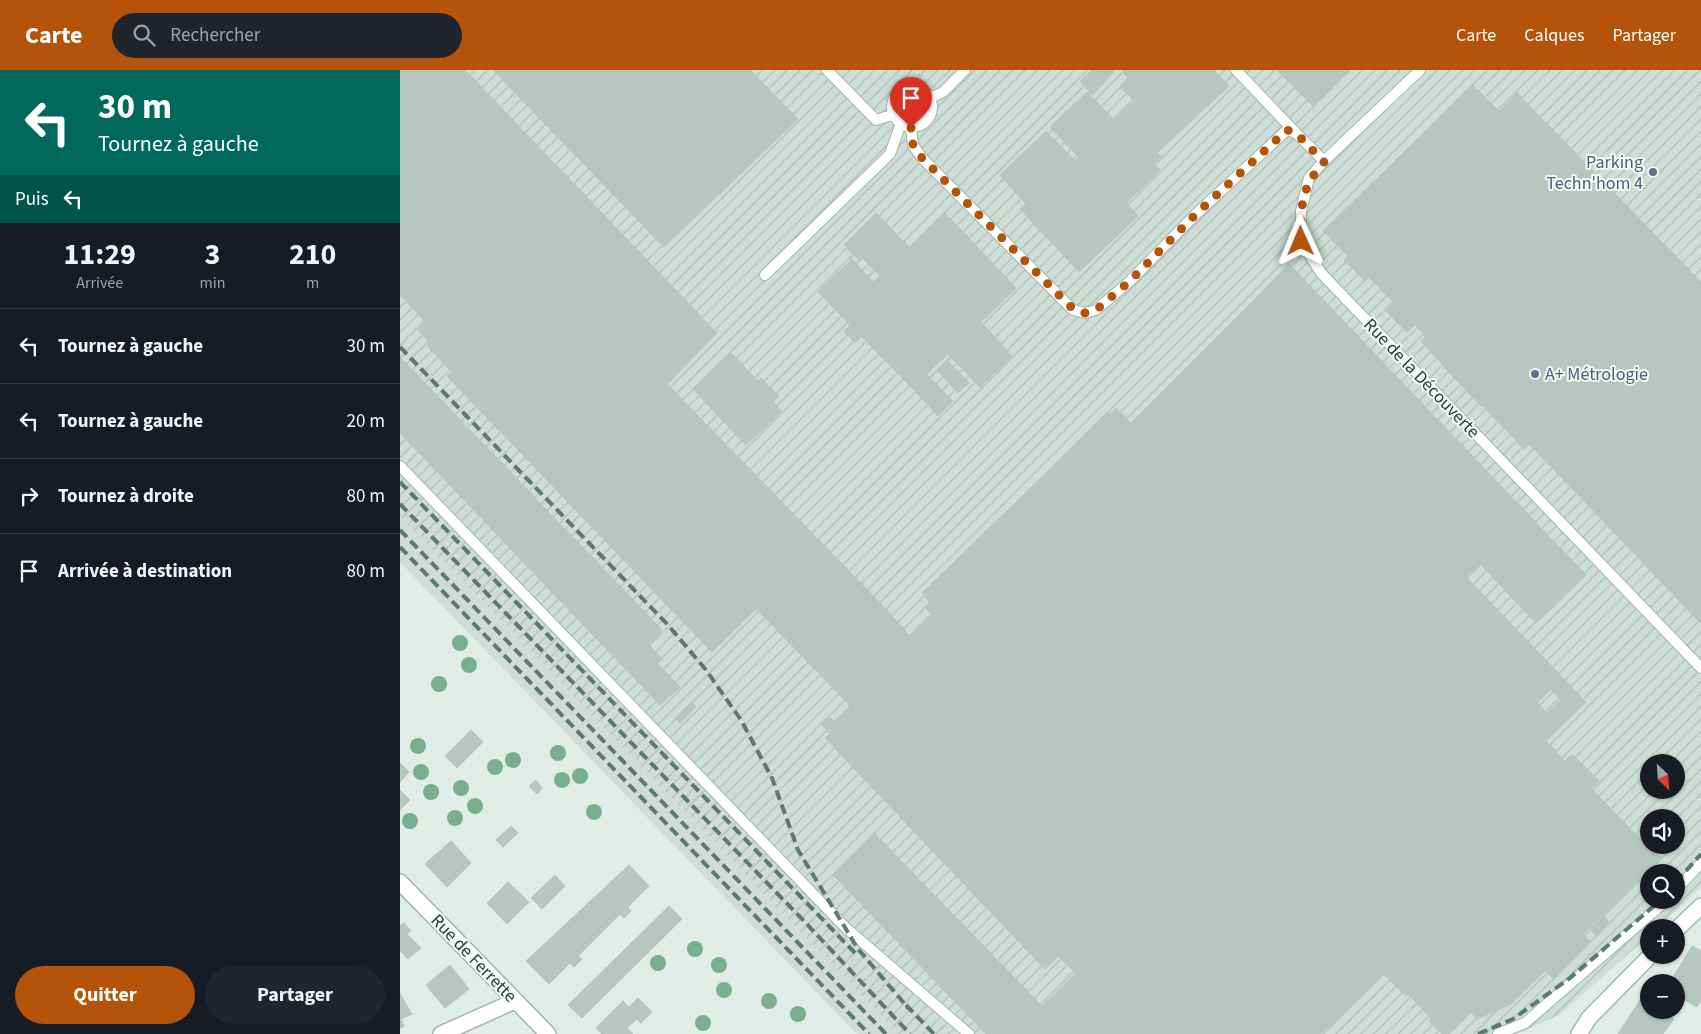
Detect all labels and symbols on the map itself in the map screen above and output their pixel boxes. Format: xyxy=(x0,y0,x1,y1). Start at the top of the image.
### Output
pin xyxy=(890,77,932,128)
place label: Parking Techn'hom 4 xyxy=(1546,150,1643,196)
marker: Parking Techn'hom 4 xyxy=(1647,166,1659,178)
position arrow xyxy=(1274,214,1326,266)
street label: Rue de la Découverte xyxy=(1358,313,1486,444)
place label: A+ Métrologie xyxy=(1545,362,1648,387)
marker: A+ Métrologie xyxy=(1529,368,1541,380)
north arrow xyxy=(1640,754,1685,799)
street label: Rue de Ferrette xyxy=(425,909,522,1008)

